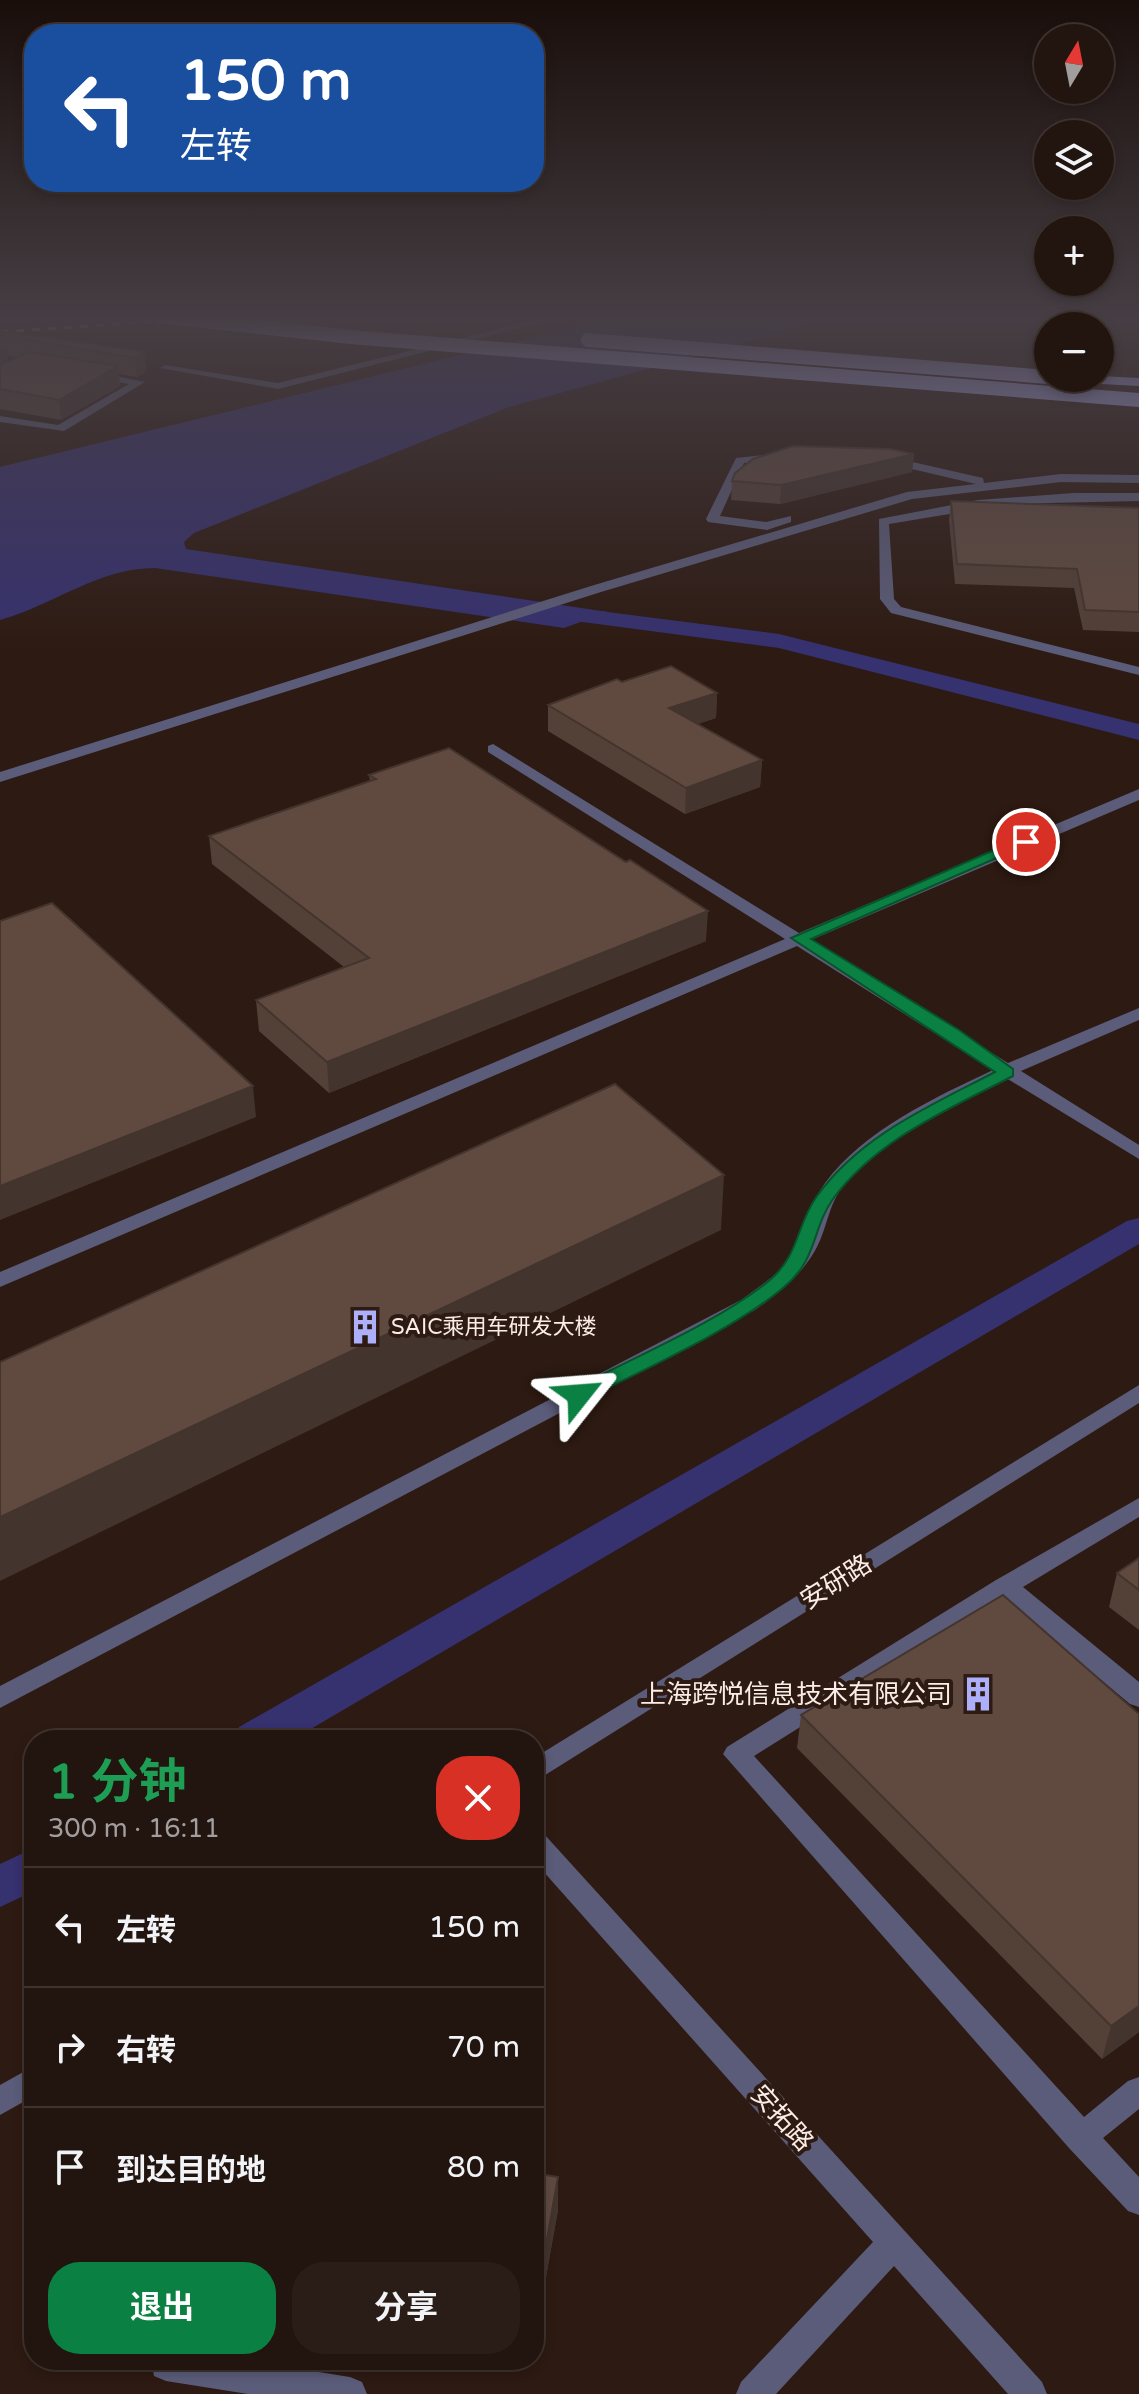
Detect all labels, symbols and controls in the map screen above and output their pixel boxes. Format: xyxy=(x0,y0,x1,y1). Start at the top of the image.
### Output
north arrow xyxy=(1034,24,1114,104)
map controls xyxy=(1034,24,1114,392)
text: 150 m xyxy=(180,48,351,115)
icon: left xyxy=(48,56,152,160)
button: layers xyxy=(1034,120,1114,200)
text: 左转 xyxy=(180,125,252,168)
button: + xyxy=(1034,216,1114,296)
button: − xyxy=(1034,312,1114,392)
pin xyxy=(992,808,1060,876)
icon: arrive xyxy=(1004,820,1048,864)
building icon: SAIC乘用车研发大楼 xyxy=(346,1308,384,1346)
place label: SAIC乘用车研发大楼 xyxy=(391,1314,597,1340)
position arrow xyxy=(537,1353,621,1437)
street label: 安研路 xyxy=(795,1548,877,1616)
building icon: 上海跨悦信息技术有限公司 xyxy=(959,1675,997,1713)
place label: 上海跨悦信息技术有限公司 xyxy=(640,1679,952,1710)
text: 1 分钟 xyxy=(48,1754,187,1812)
button: close xyxy=(436,1756,520,1840)
text: 300 m · 16:11 xyxy=(48,1813,220,1844)
icon: left xyxy=(48,1905,92,1949)
text: 150 m xyxy=(428,1909,520,1946)
text: 左转 xyxy=(116,1912,176,1949)
icon: right xyxy=(48,2025,92,2069)
text: 70 m xyxy=(447,2029,520,2066)
text: 右转 xyxy=(116,2032,176,2069)
street label: 安拓路 xyxy=(744,2079,820,2157)
icon: arrive xyxy=(48,2145,92,2189)
text: 80 m xyxy=(447,2149,520,2186)
text: 到达目的地 xyxy=(116,2152,266,2189)
button: 退出 xyxy=(48,2262,276,2354)
button: 分享 xyxy=(292,2262,520,2354)

